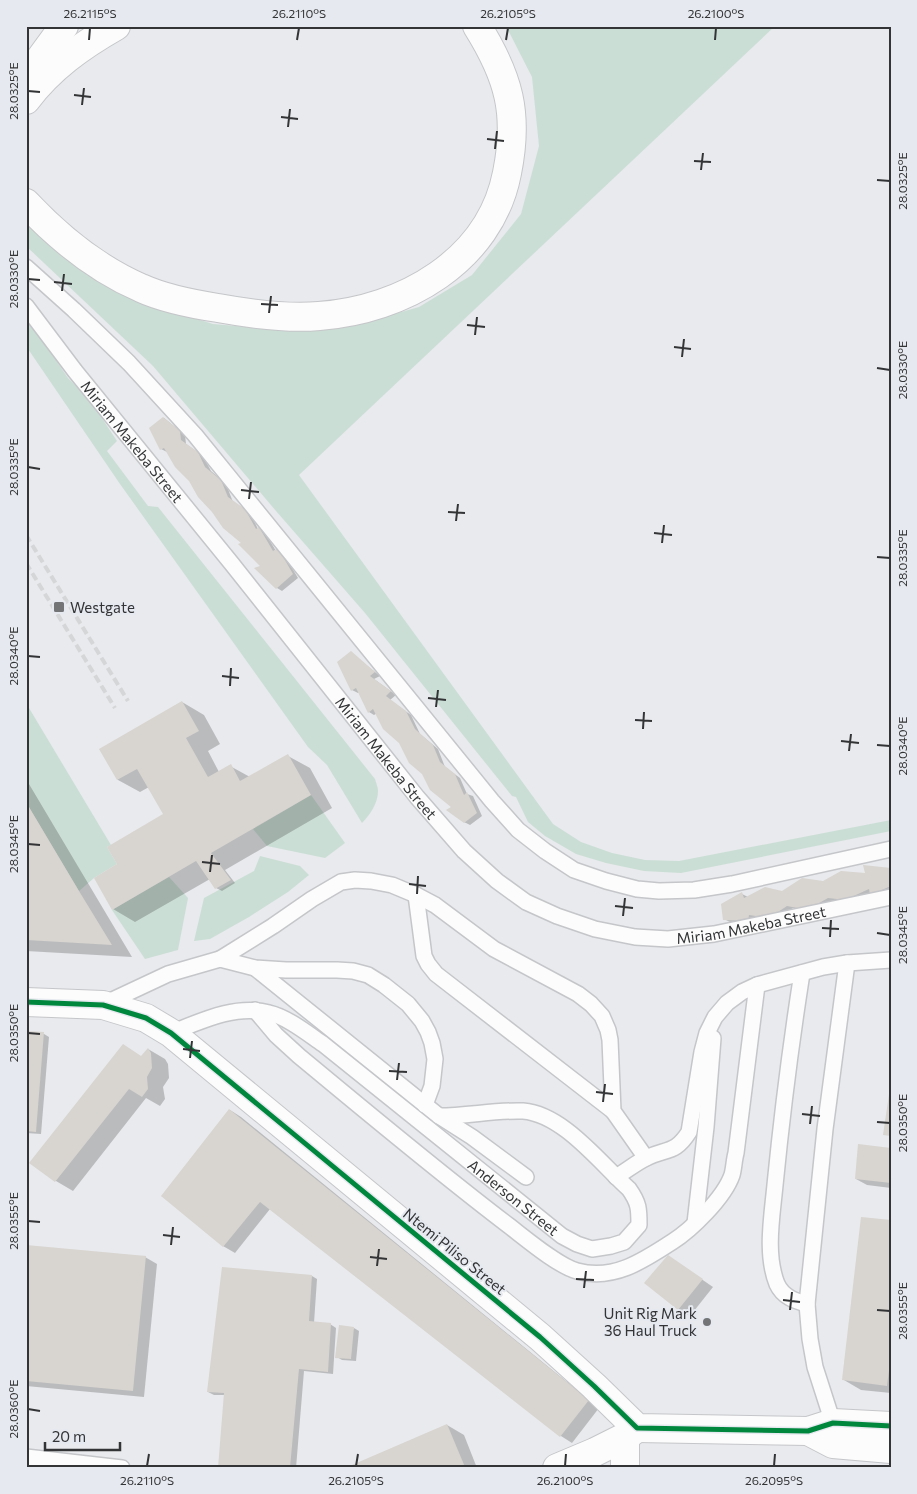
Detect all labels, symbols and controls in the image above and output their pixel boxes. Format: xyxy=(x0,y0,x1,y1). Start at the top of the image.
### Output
text: 26.2115°S xyxy=(63,6,117,20)
text: 26.2110°S xyxy=(272,6,326,20)
text: 26.2105°S xyxy=(480,6,536,20)
text: 26.2100°S xyxy=(688,6,744,20)
text: 28.0325°E xyxy=(6,62,20,120)
text: 28.0325°E xyxy=(895,152,909,210)
text: 28.0330°E xyxy=(6,250,20,308)
text: 28.0330°E xyxy=(895,341,909,399)
street label: Miriam Makeba Street xyxy=(77,377,187,506)
text: 28.0335°E xyxy=(6,438,20,496)
text: 28.0335°E xyxy=(895,529,909,587)
place label: Westgate xyxy=(70,598,135,616)
marker: Westgate xyxy=(52,600,66,614)
text: 28.0340°E xyxy=(6,627,20,685)
street label: Miriam Makeba Street xyxy=(332,693,441,823)
text: 28.0340°E xyxy=(895,717,909,775)
text: 28.0345°E xyxy=(6,815,20,873)
street label: Miriam Makeba Street xyxy=(675,902,827,947)
text: 28.0345°E xyxy=(895,906,909,964)
text: 28.0350°E xyxy=(6,1004,20,1062)
text: 28.0350°E xyxy=(895,1094,909,1152)
street label: Anderson Street xyxy=(465,1155,563,1239)
text: 28.0355°E xyxy=(6,1192,20,1250)
street label: Ntemi Piliso Street xyxy=(400,1204,510,1298)
text: 28.0355°E xyxy=(895,1282,909,1340)
place label: Unit Rig Mark 36 Haul Truck xyxy=(603,1304,697,1339)
marker: Unit Rig Mark 36 Haul Truck xyxy=(701,1316,713,1328)
text: 28.0360°E xyxy=(6,1380,20,1438)
scale bar xyxy=(45,1419,120,1451)
text: 20 m xyxy=(52,1427,86,1445)
text: 26.2110°S xyxy=(120,1473,174,1487)
text: 26.2105°S xyxy=(328,1473,384,1487)
text: 26.2100°S xyxy=(537,1473,593,1487)
text: 26.2095°S xyxy=(745,1473,803,1487)

